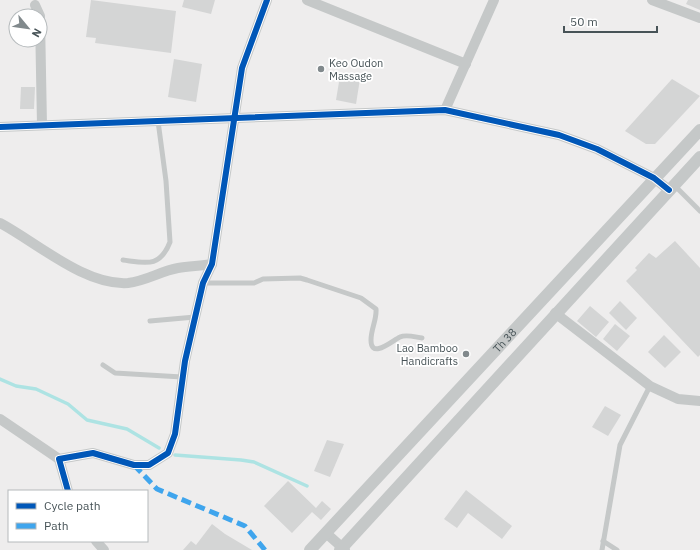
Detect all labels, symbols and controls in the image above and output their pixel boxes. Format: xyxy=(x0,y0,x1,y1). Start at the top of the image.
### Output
north arrow xyxy=(8,8,48,48)
scale bar xyxy=(564,8,657,34)
text: 50 m xyxy=(570,14,598,29)
text: N xyxy=(29,26,45,40)
place label: Keo Oudon Massage xyxy=(329,56,383,83)
marker: Keo Oudon Massage xyxy=(316,64,326,74)
street label: Th 38 xyxy=(490,325,519,356)
place label: Lao Bamboo Handicrafts xyxy=(397,341,458,368)
marker: Lao Bamboo Handicrafts xyxy=(461,349,471,359)
legend xyxy=(8,490,148,542)
text: Cycle path xyxy=(44,498,101,513)
text: Path xyxy=(44,518,69,533)

